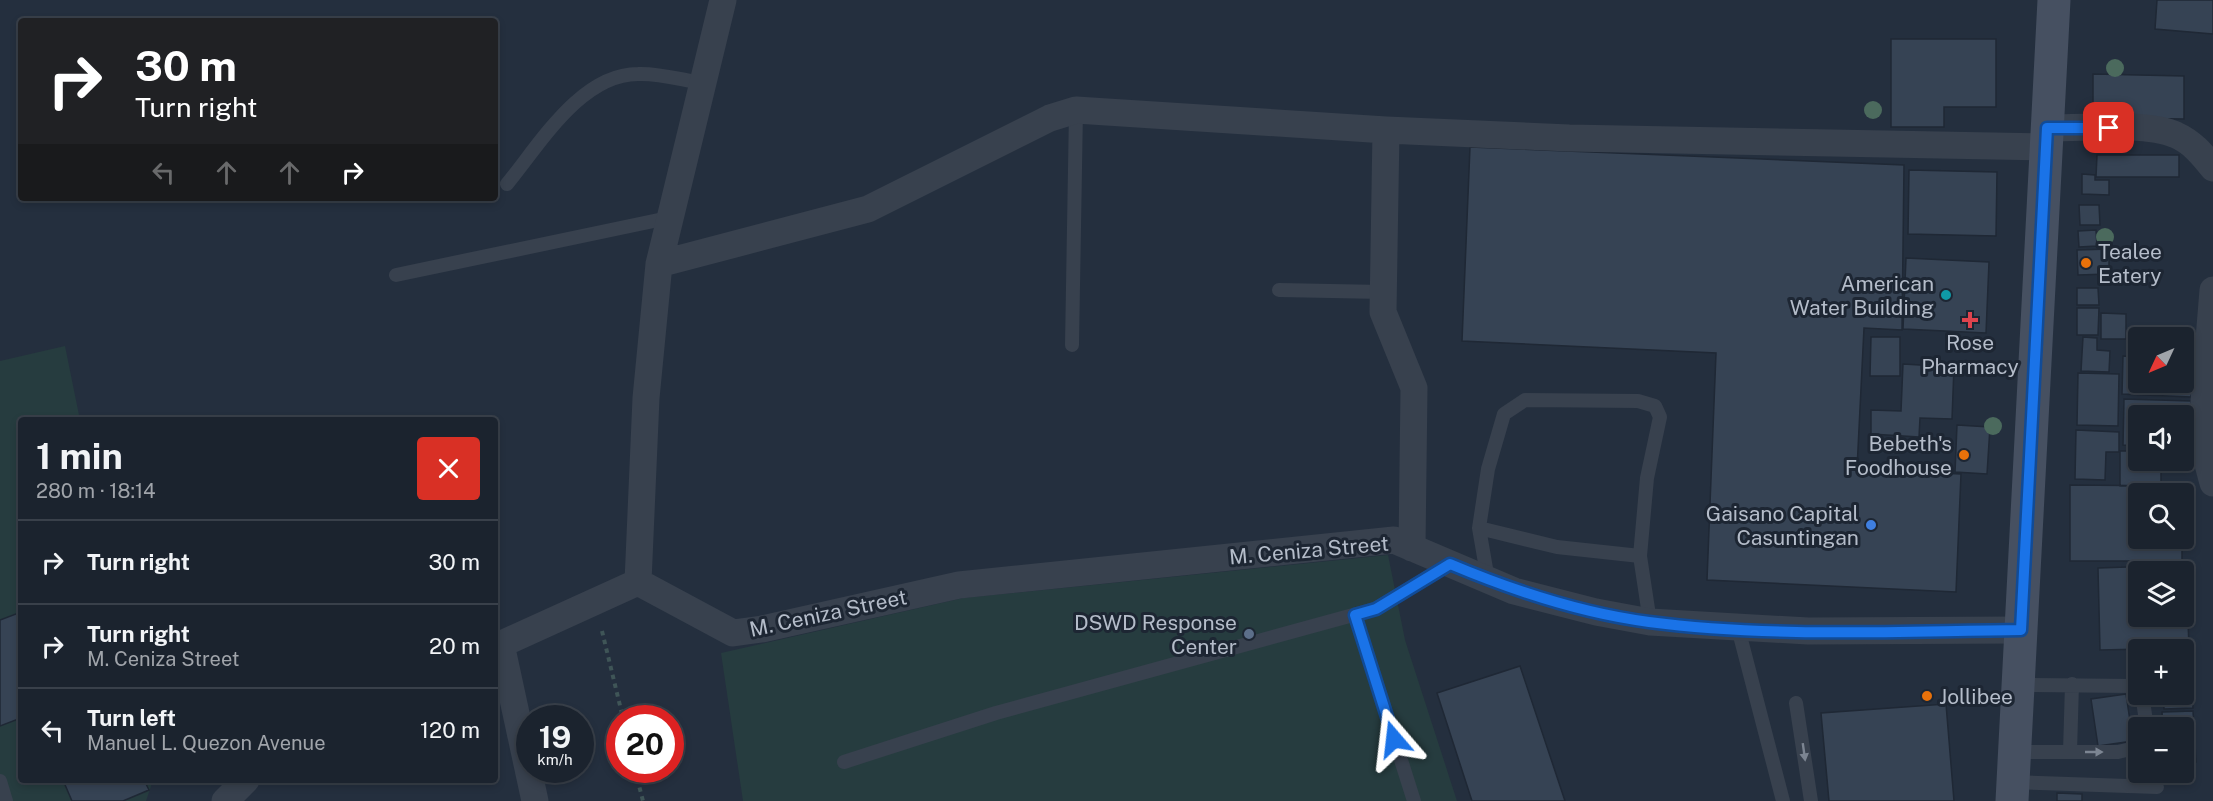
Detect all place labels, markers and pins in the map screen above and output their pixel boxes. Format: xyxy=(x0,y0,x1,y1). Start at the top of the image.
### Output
pin xyxy=(2083,102,2134,153)
place label: Tealee Eatery xyxy=(2098,239,2162,288)
marker: Tealee Eatery xyxy=(2079,256,2093,270)
place label: American Water Building xyxy=(1790,271,1934,320)
marker: American Water Building xyxy=(1939,288,1953,302)
marker: Rose Pharmacy xyxy=(1963,313,1977,327)
place label: Rose Pharmacy xyxy=(1921,330,2019,379)
place label: Bebeth's Foodhouse xyxy=(1845,431,1952,480)
marker: Bebeth's Foodhouse xyxy=(1957,448,1971,462)
place label: Gaisano Capital Casuntingan xyxy=(1706,501,1859,550)
marker: Gaisano Capital Casuntingan xyxy=(1864,518,1878,532)
place label: DSWD Response Center xyxy=(1074,610,1237,659)
marker: DSWD Response Center xyxy=(1242,627,1256,641)
place label: Jollibee xyxy=(1939,684,2013,709)
marker: Jollibee xyxy=(1920,689,1934,703)

